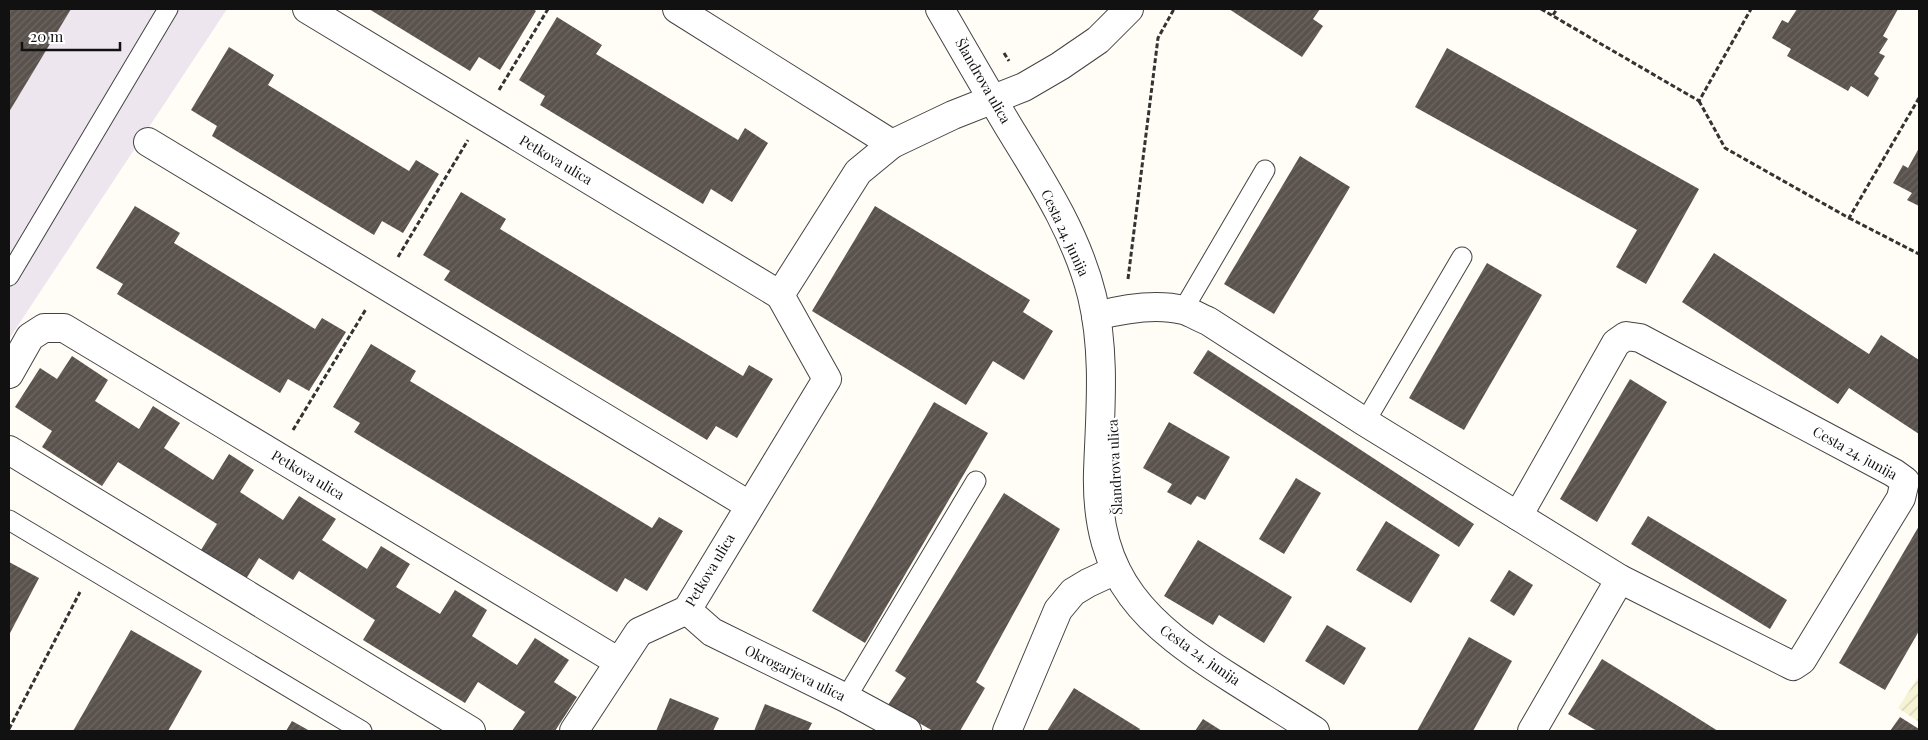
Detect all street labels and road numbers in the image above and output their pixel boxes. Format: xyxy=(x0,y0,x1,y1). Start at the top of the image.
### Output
street label: Šlandrova ulica xyxy=(951,35,1016,127)
street label: Petkova ulica xyxy=(516,130,596,189)
street label: Cesta 24. junija xyxy=(1037,186,1094,279)
street label: Šlandrova ulica xyxy=(1103,419,1126,515)
street label: Cesta 24. junija xyxy=(1810,421,1901,484)
street label: Petkova ulica xyxy=(268,445,348,504)
street label: Petkova ulica xyxy=(680,530,739,610)
street label: Cesta 24. junija xyxy=(1156,620,1244,689)
street label: Okrogarjeva ulica xyxy=(742,640,849,705)

